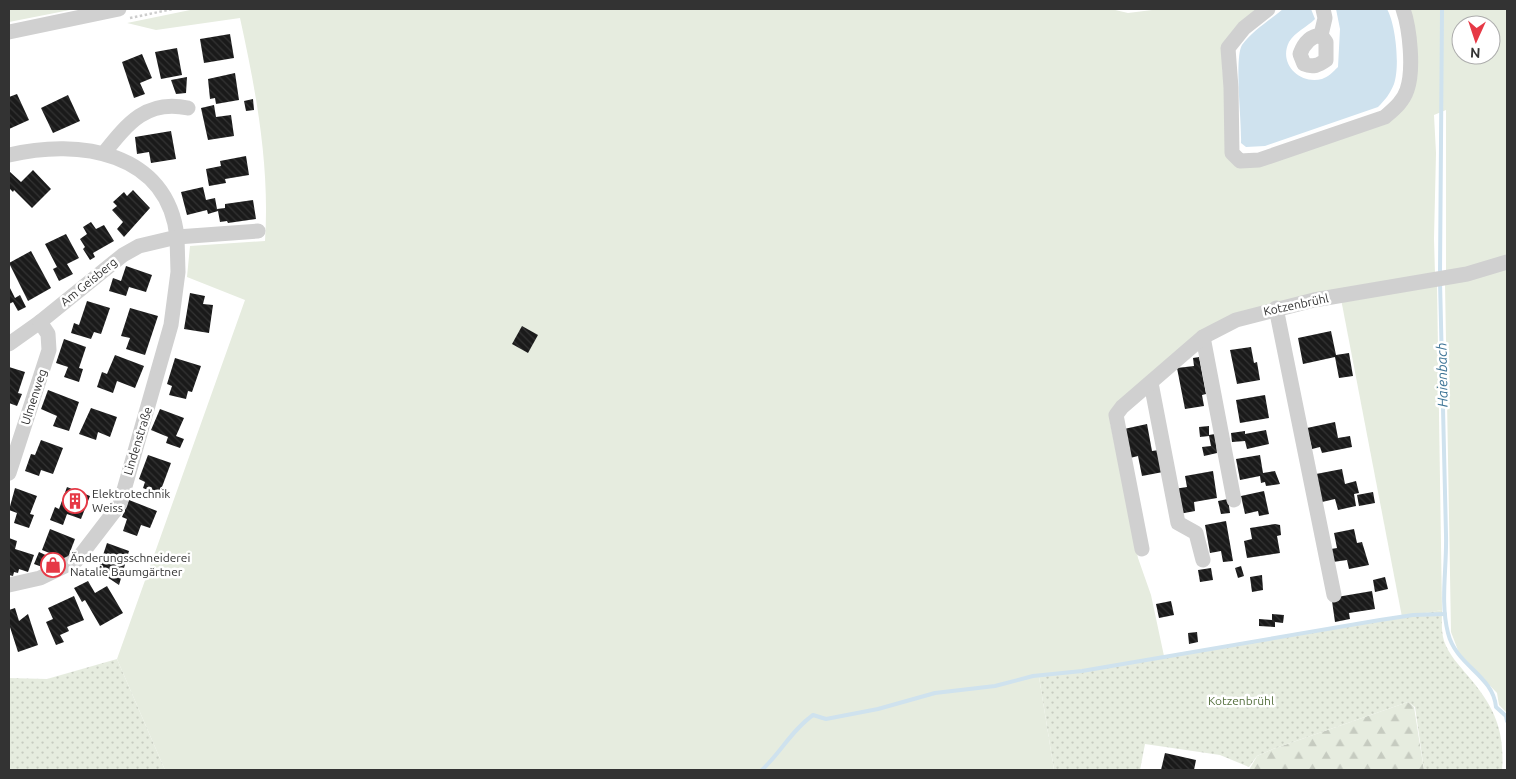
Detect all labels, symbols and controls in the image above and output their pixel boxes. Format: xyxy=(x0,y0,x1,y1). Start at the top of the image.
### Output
north arrow xyxy=(1451,15,1501,65)
text: N xyxy=(1470,45,1481,61)
street label: Am Geisberg xyxy=(58,255,119,308)
street label: Kotzenbrühl xyxy=(1262,291,1330,318)
water label: Haienbach xyxy=(1433,342,1451,408)
street label: Ulmenweg xyxy=(18,367,49,426)
street label: Lindenstraße xyxy=(121,405,154,477)
place label: Elektrotechnik Weiss xyxy=(92,487,170,514)
building icon: Elektrotechnik Weiss xyxy=(62,488,88,514)
place label: Änderungsschneiderei Natalie Baumgärtner xyxy=(70,551,190,578)
shop icon: Änderungsschneiderei Natalie Baumgärtner xyxy=(40,552,66,578)
park label: Kotzenbrühl xyxy=(1208,694,1274,707)

